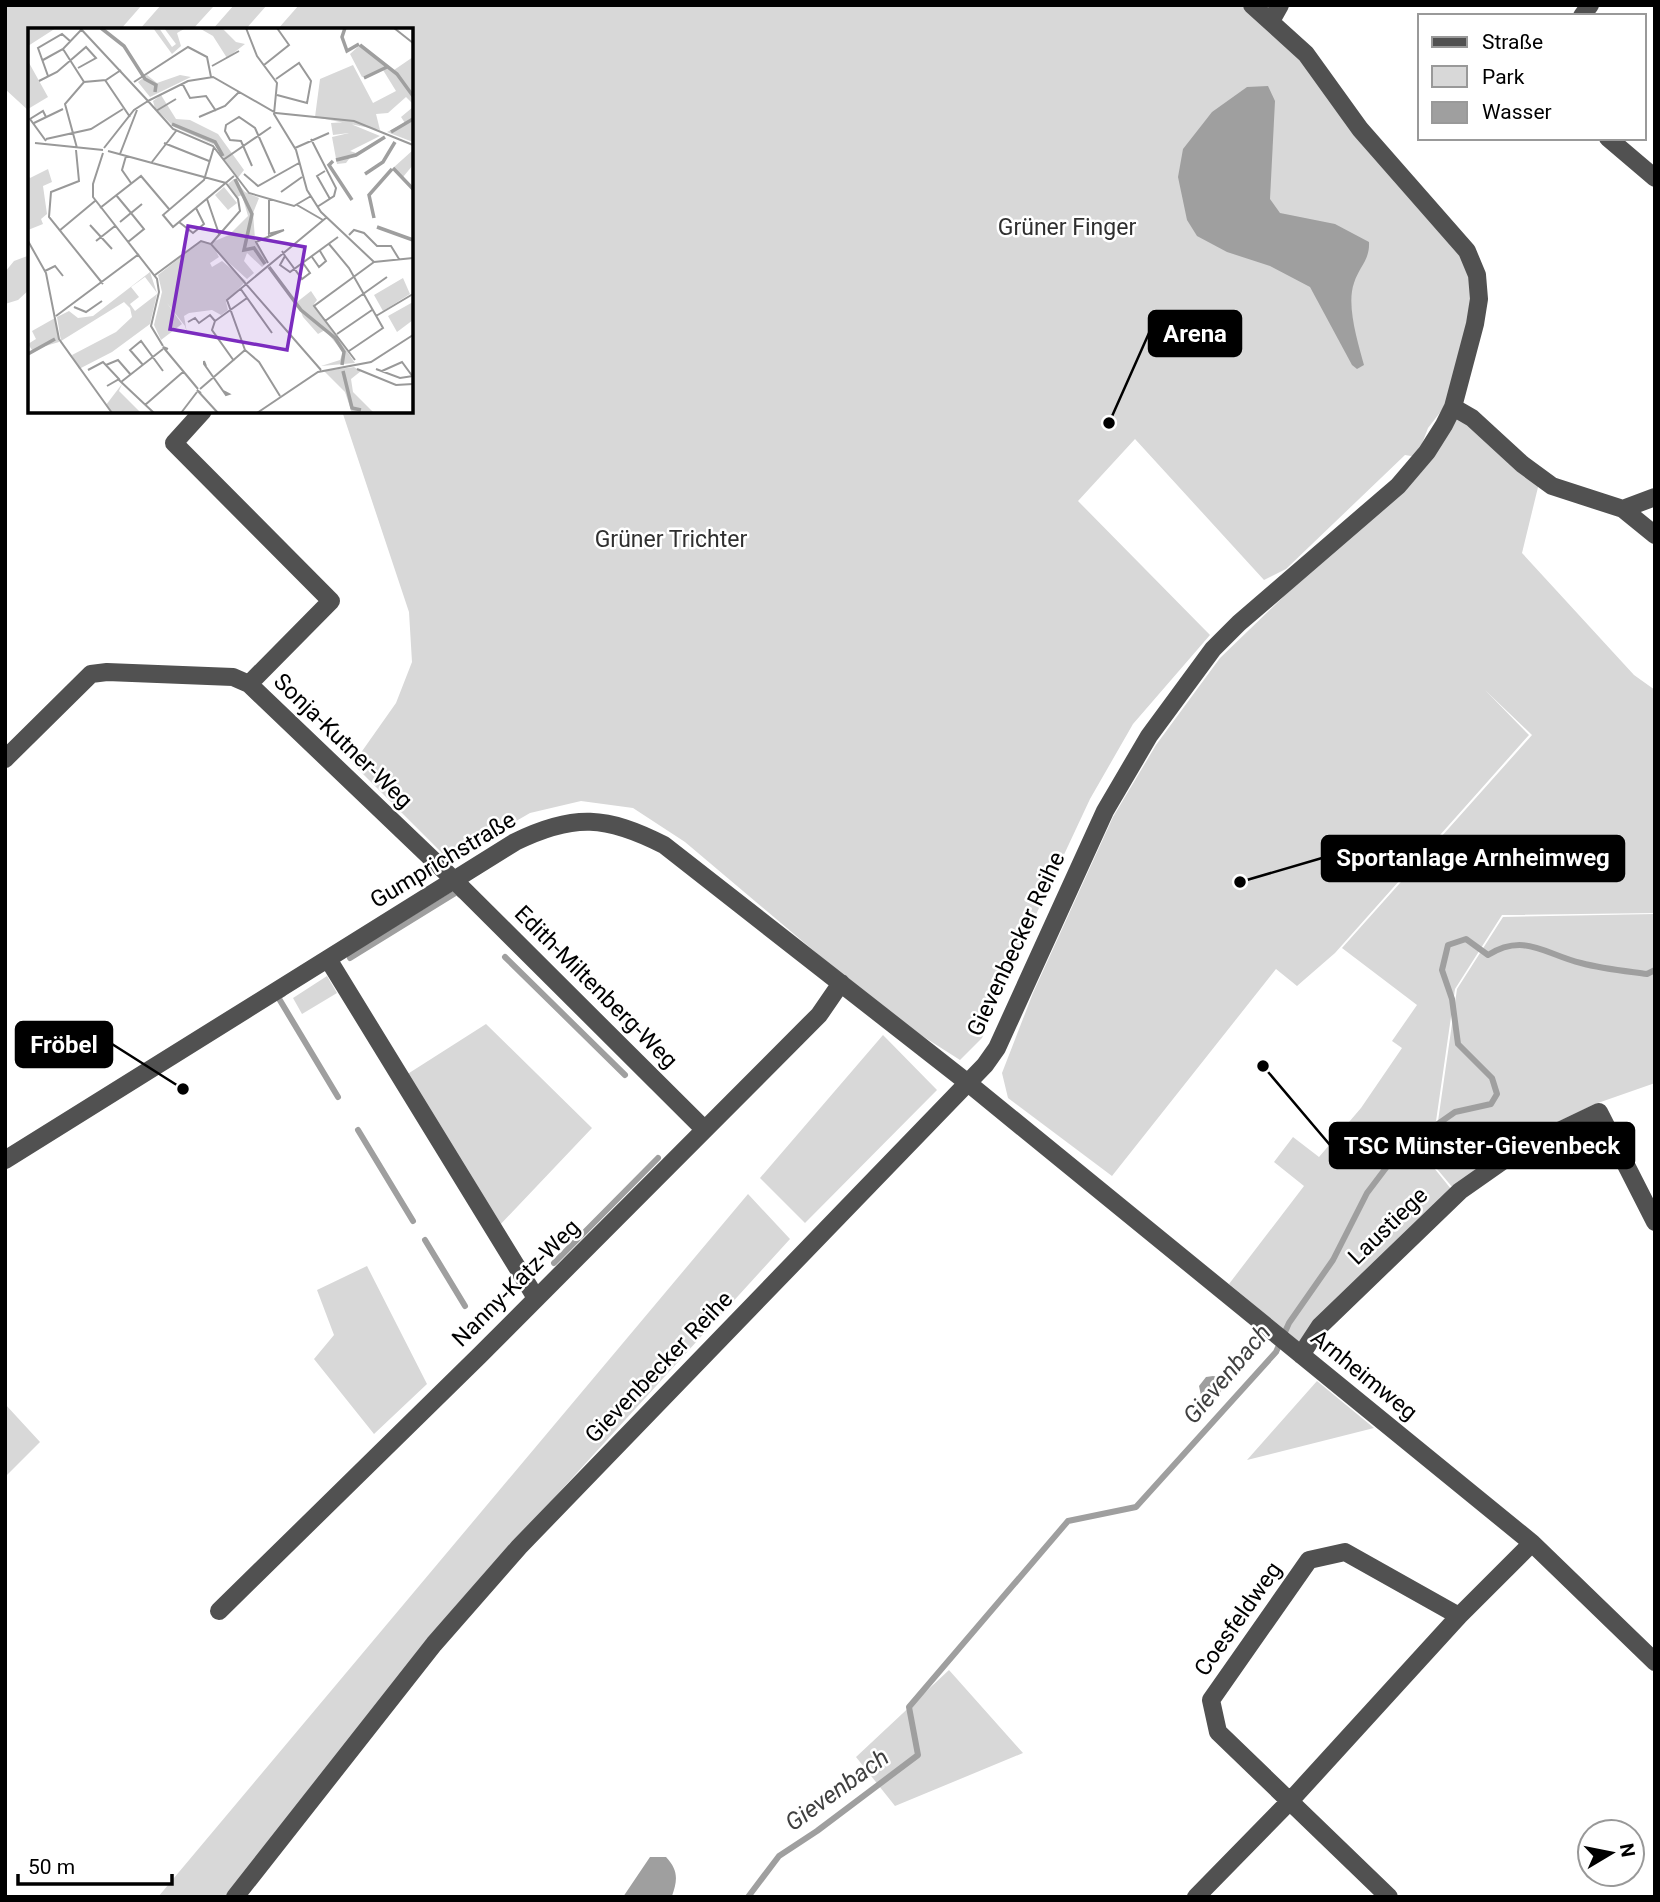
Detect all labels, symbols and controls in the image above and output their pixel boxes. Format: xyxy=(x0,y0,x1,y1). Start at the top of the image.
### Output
legend xyxy=(1418,14,1646,140)
inset map xyxy=(28,28,413,413)
text: Straße xyxy=(1482,30,1543,54)
text: Park xyxy=(1482,65,1525,89)
text: Wasser xyxy=(1482,100,1552,124)
park label: Grüner Finger xyxy=(998,214,1136,241)
callout: Arena xyxy=(1149,311,1241,356)
text: Arena xyxy=(1163,320,1227,348)
park label: Grüner Trichter xyxy=(595,526,747,553)
street label: Sonja-Kutner-Weg xyxy=(268,668,418,814)
street label: Gumprichstraße xyxy=(365,806,521,914)
callout: Sportanlage Arnheimweg xyxy=(1322,836,1624,881)
text: Sportanlage Arnheimweg xyxy=(1336,844,1610,872)
street label: Gievenbecker Reihe xyxy=(961,848,1071,1040)
street label: Edith-Miltenberg-Weg xyxy=(509,900,683,1074)
callout: Fröbel xyxy=(16,1022,112,1067)
text: Fröbel xyxy=(30,1031,98,1059)
callout: TSC Münster-Gievenbeck xyxy=(1330,1123,1634,1168)
text: TSC Münster-Gievenbeck xyxy=(1344,1132,1621,1160)
street label: Laustiege xyxy=(1343,1182,1433,1270)
street label: Nanny-Katz-Weg xyxy=(447,1214,585,1352)
street label: Gievenbecker Reihe xyxy=(580,1286,738,1448)
water label: Gievenbach xyxy=(1177,1319,1277,1429)
street label: Arnheimweg xyxy=(1306,1324,1422,1426)
street label: Coesfeldweg xyxy=(1189,1557,1287,1681)
water label: Gievenbach xyxy=(780,1743,894,1837)
north arrow xyxy=(1576,1818,1646,1888)
scale bar xyxy=(18,1842,172,1886)
text: N xyxy=(1615,1842,1640,1859)
text: 50 m xyxy=(28,1855,75,1879)

